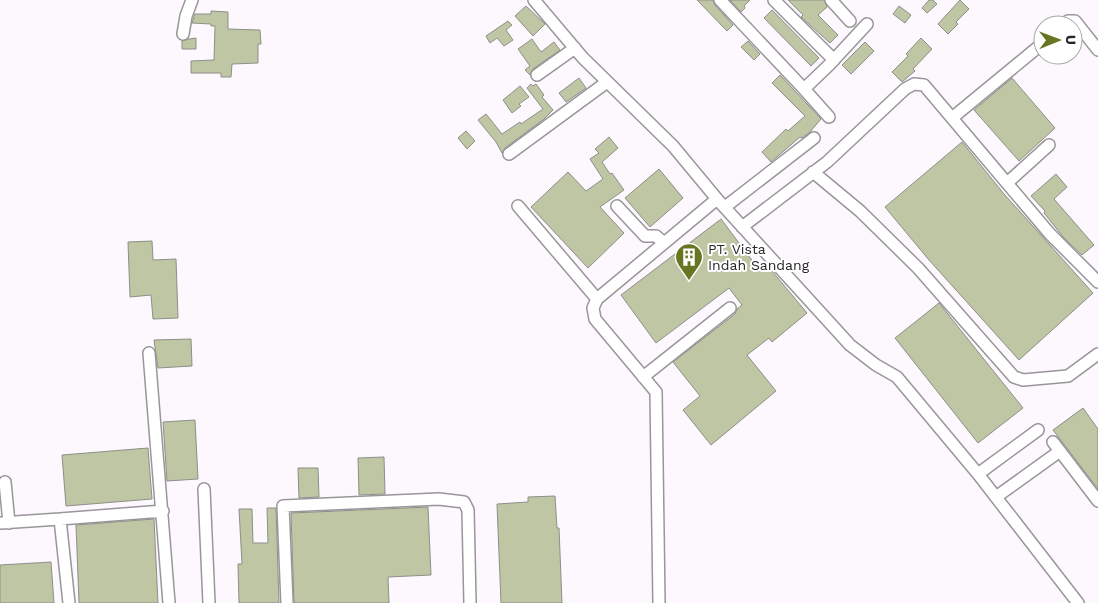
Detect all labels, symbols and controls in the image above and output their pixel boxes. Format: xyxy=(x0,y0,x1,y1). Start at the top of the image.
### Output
north arrow xyxy=(1033,15,1083,65)
text: U xyxy=(1063,35,1079,45)
place label: PT. Vista Indah Sandang xyxy=(708,241,810,273)
building icon: PT. Vista Indah Sandang xyxy=(674,242,704,281)

